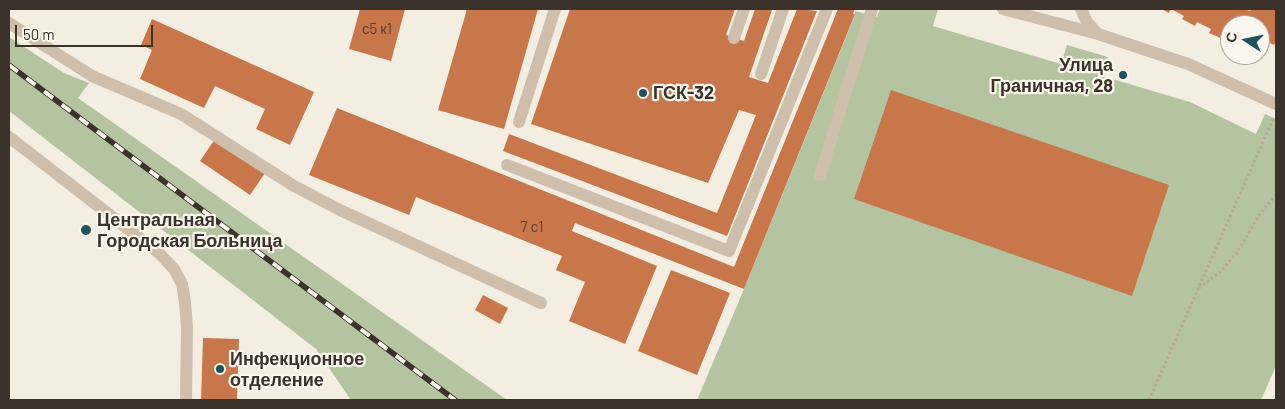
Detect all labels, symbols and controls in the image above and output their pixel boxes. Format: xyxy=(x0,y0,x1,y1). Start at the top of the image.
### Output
scale bar xyxy=(18,15,155,47)
north arrow xyxy=(1220,15,1270,65)
house number: с5 к1 xyxy=(362,20,392,38)
text: 50 m xyxy=(23,25,55,43)
text: С xyxy=(1221,31,1240,44)
place label: Улица Граничная, 28 xyxy=(991,54,1113,96)
marker: Улица Граничная, 28 xyxy=(1117,69,1129,81)
place label: ГСК-32 xyxy=(653,82,714,104)
marker: ГСК-32 xyxy=(637,87,649,99)
place label: Центральная Городская Больница xyxy=(97,209,283,252)
house number: 7 с1 xyxy=(521,218,543,236)
marker: Центральная Городская Больница xyxy=(79,223,93,237)
place label: Инфекционное отделение xyxy=(230,348,364,390)
marker: Инфекционное отделение xyxy=(214,363,226,375)

